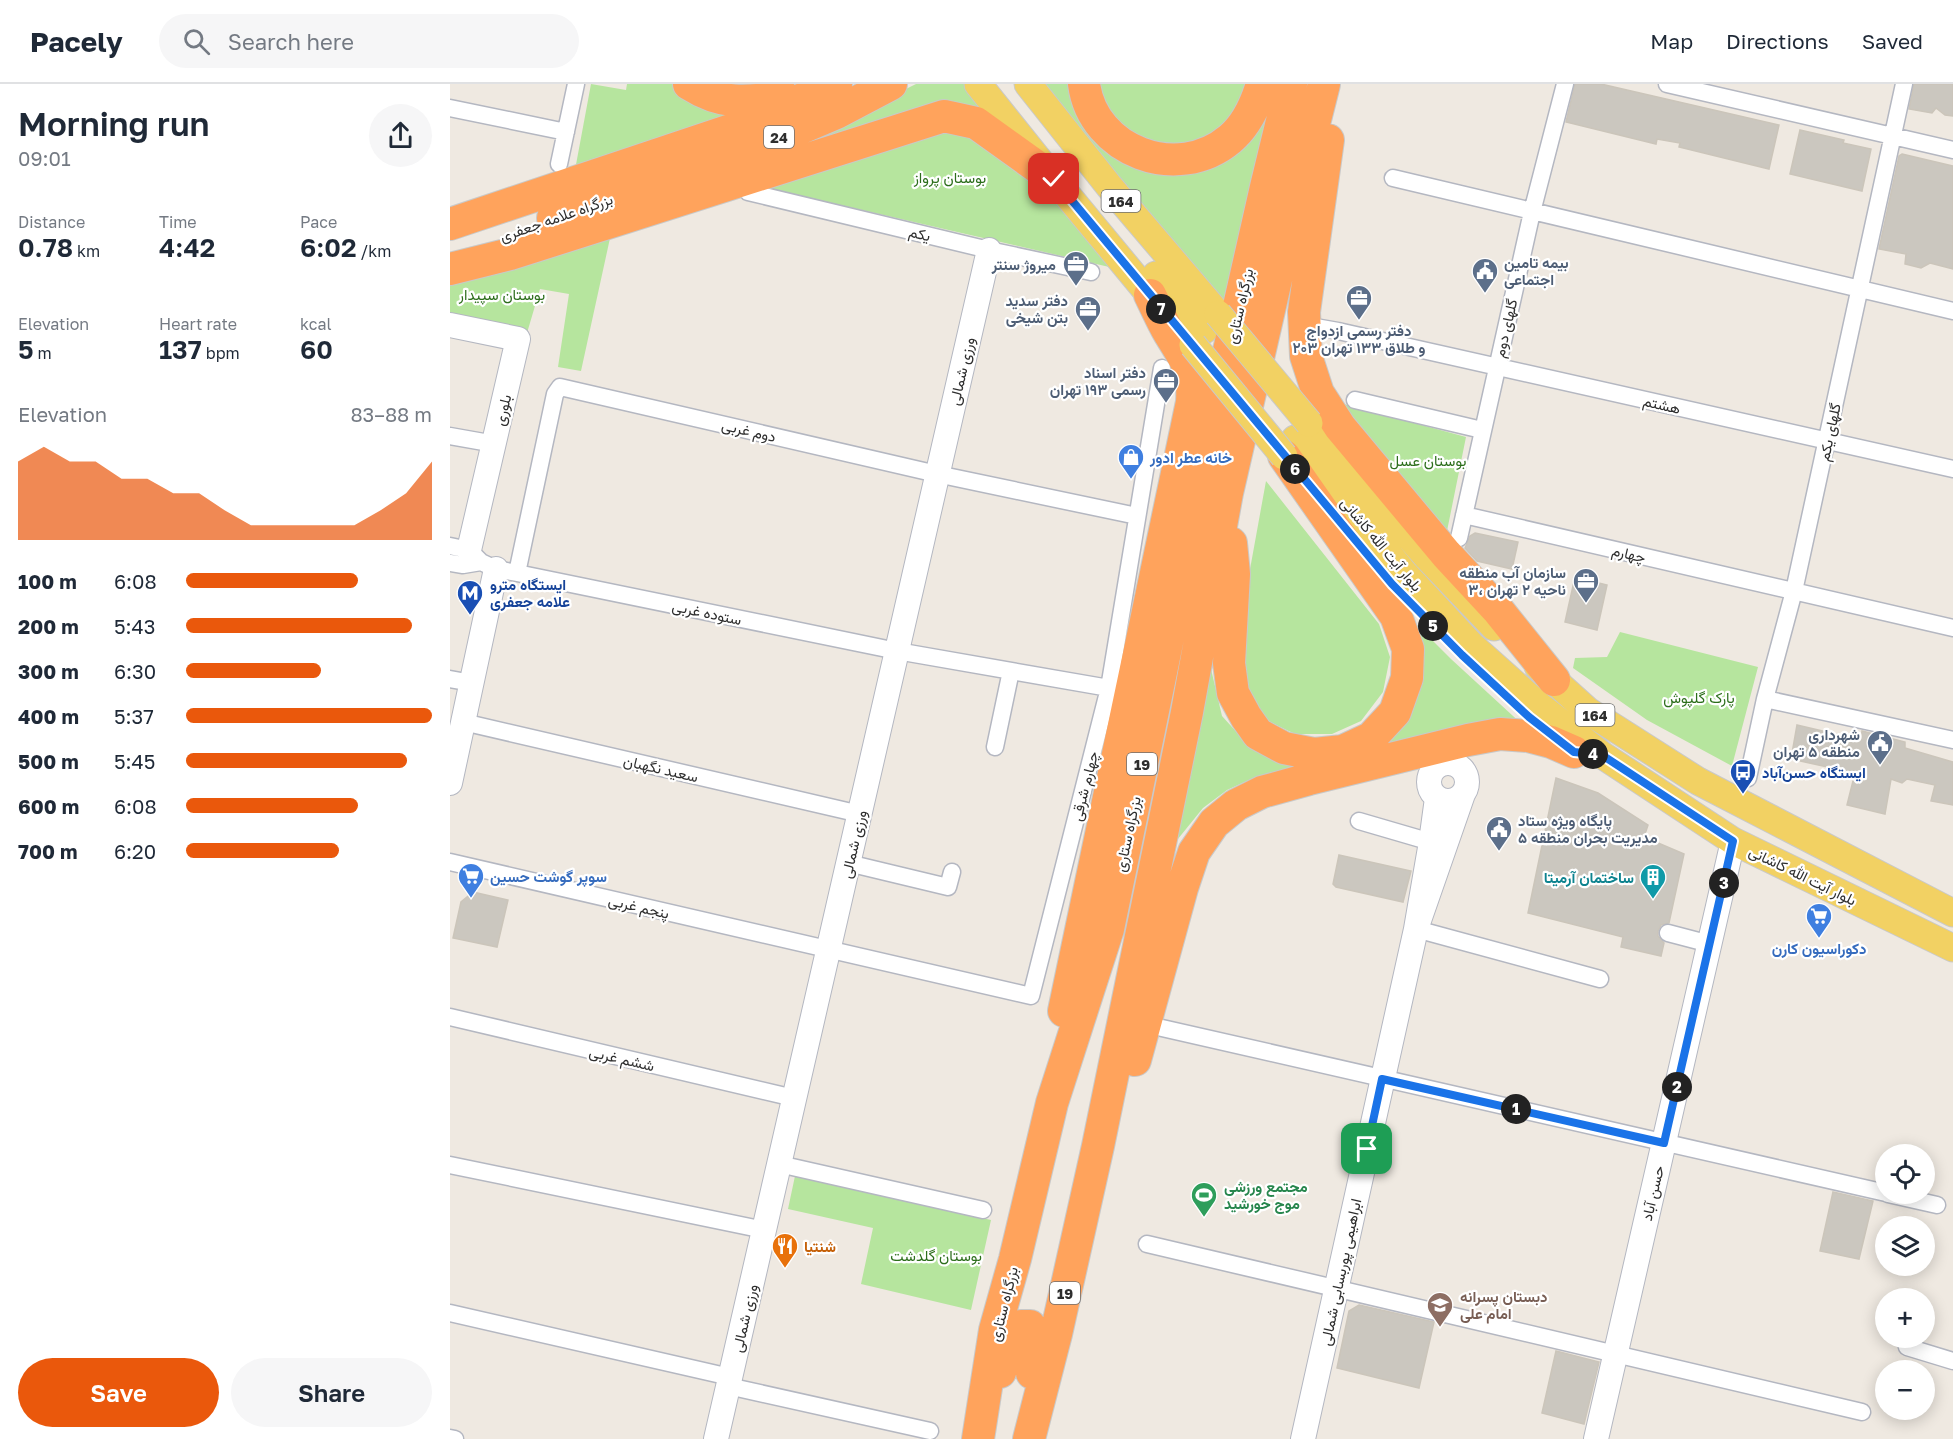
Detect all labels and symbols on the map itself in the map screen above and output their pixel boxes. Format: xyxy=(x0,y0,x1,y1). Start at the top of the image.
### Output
road number: 24 xyxy=(764,126,794,148)
pin xyxy=(1028,153,1079,204)
park label: بوستان پرواز xyxy=(913,168,986,188)
street label: بزرگراه علامه جعفری xyxy=(497,189,615,247)
road number: 164 xyxy=(1102,190,1140,212)
street label: یکم xyxy=(907,222,933,246)
office icon: میروژ سنتر xyxy=(1061,249,1091,287)
place label: بیمه تامین اجتماعی xyxy=(1504,253,1569,289)
place label: میروژ سنتر xyxy=(991,255,1056,274)
public building icon: بیمه تامین اجتماعی xyxy=(1470,256,1500,294)
street label: بزرگراه ستاری xyxy=(1222,267,1258,346)
office icon: دفتر رسمی ازدواج ۲۰۳ و طلاق ۱۳۳ تهران xyxy=(1344,283,1374,321)
park label: بوستان سپیدار xyxy=(458,285,545,305)
place label: دفتر سدید بتن شیخی xyxy=(1005,291,1068,327)
office icon: دفتر سدید بتن شیخی xyxy=(1073,294,1103,332)
pin: 7 xyxy=(1146,294,1176,324)
street label: گلهای دوم xyxy=(1489,296,1523,360)
place label: دفتر رسمی ازدواج ۲۰۳ و طلاق ۱۳۳ تهران xyxy=(1292,321,1426,357)
street label: ورزی شمالی xyxy=(944,335,980,407)
place label: دفتر اسناد رسمی ۱۹۳ تهران xyxy=(1050,363,1146,399)
office icon: دفتر اسناد رسمی ۱۹۳ تهران xyxy=(1151,366,1181,404)
street label: هشتم xyxy=(1641,391,1683,419)
street label: بلوری xyxy=(490,393,516,428)
street label: گلهای یکم xyxy=(1814,401,1846,463)
street label: دوم غربی xyxy=(720,415,778,447)
shop icon: خانه عطر ادور xyxy=(1116,442,1146,480)
place label: خانه عطر ادور xyxy=(1149,448,1232,467)
park label: بوستان عسل xyxy=(1389,451,1467,470)
pin: 6 xyxy=(1280,454,1310,484)
street label: بلوار آیت الله کاشانی xyxy=(1336,493,1427,596)
street label: چهارم xyxy=(1610,540,1648,568)
place label: سازمان آب منطقه ۳، ناحیه ۲ تهران xyxy=(1459,563,1566,599)
office icon: سازمان آب منطقه ۳، ناحیه ۲ تهران xyxy=(1571,566,1601,604)
place label: ایستگاه مترو علامه جعفری xyxy=(490,575,570,611)
metro station icon: ایستگاه مترو علامه جعفری xyxy=(455,578,485,616)
street label: ستوده غربی xyxy=(670,596,744,630)
pin: 5 xyxy=(1418,611,1448,641)
park label: پارک گلپوش xyxy=(1663,688,1735,708)
road number: 164 xyxy=(1576,704,1614,726)
place label: شهرداری منطقه ۵ تهران xyxy=(1773,725,1860,761)
public building icon: شهرداری منطقه ۵ تهران xyxy=(1865,728,1895,766)
pin: 4 xyxy=(1578,739,1608,769)
street label: چهارم شرقی xyxy=(1067,749,1103,823)
street label: سعید نگهبان xyxy=(622,751,700,786)
road number: 19 xyxy=(1127,753,1157,775)
bus stop icon: ایستگاه حسن‌آباد xyxy=(1728,757,1758,795)
place label: ایستگاه حسن‌آباد xyxy=(1762,763,1866,782)
street label: بزرگراه ستاری xyxy=(1110,795,1146,874)
street label: ورزی شمالی xyxy=(836,808,872,880)
place label: پایگاه ویژه ستاد مدیریت بحران منطقه ۵ xyxy=(1518,811,1658,847)
public building icon: پایگاه ویژه ستاد مدیریت بحران منطقه ۵ xyxy=(1484,814,1514,852)
street label: بلوار آیت الله کاشانی xyxy=(1746,841,1860,911)
supermarket icon: سوپر گوشت حسین xyxy=(456,861,486,899)
building icon: ساختمان آرمیتا xyxy=(1638,862,1668,900)
place label: سوپر گوشت حسین xyxy=(490,867,607,887)
place label: ساختمان آرمیتا xyxy=(1544,868,1634,887)
pin: 3 xyxy=(1709,868,1739,898)
street label: پنجم غربی xyxy=(606,890,671,924)
supermarket icon: دکوراسیون کارن xyxy=(1804,901,1834,939)
place label: دکوراسیون کارن xyxy=(1772,939,1866,958)
street label: ششم غربی xyxy=(587,1042,657,1076)
pin: 2 xyxy=(1662,1072,1692,1102)
pin: 1 xyxy=(1501,1094,1531,1124)
pin xyxy=(1341,1123,1392,1174)
street label: حسن آباد xyxy=(1637,1164,1669,1223)
place label: مجتمع ورزشی موج خورشید xyxy=(1224,1177,1308,1214)
sports icon: مجتمع ورزشی موج خورشید xyxy=(1189,1180,1219,1218)
street label: ابراهیمی پوربسابی شمالی xyxy=(1316,1197,1366,1348)
restaurant icon: شنتیا xyxy=(770,1231,800,1269)
place label: شنتیا xyxy=(804,1237,836,1256)
park label: بوستان گلدشت xyxy=(890,1246,982,1265)
street label: بزرگراه ستاری xyxy=(985,1265,1023,1344)
street label: ورزی شمالی xyxy=(727,1282,763,1354)
road number: 19 xyxy=(1050,1282,1080,1304)
place label: دبستان پسرانه امام علی xyxy=(1460,1287,1547,1324)
school or university icon: دبستان پسرانه امام علی xyxy=(1425,1290,1455,1328)

